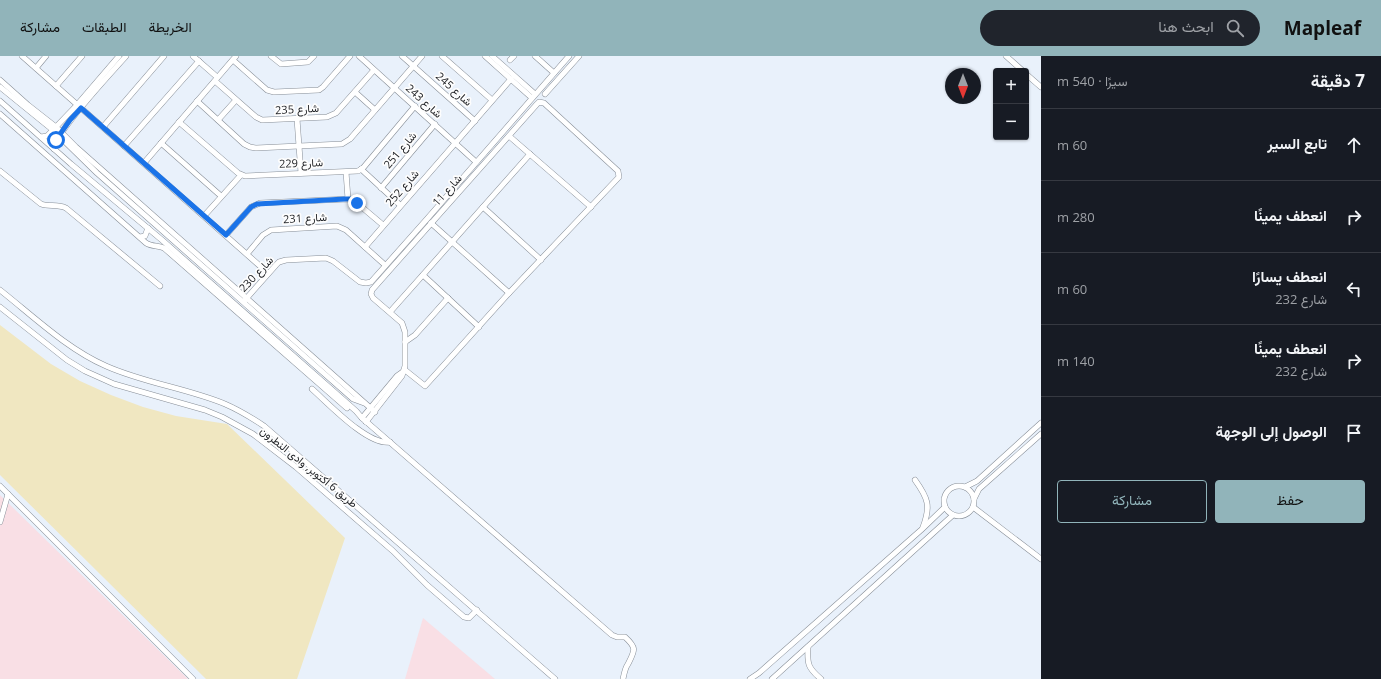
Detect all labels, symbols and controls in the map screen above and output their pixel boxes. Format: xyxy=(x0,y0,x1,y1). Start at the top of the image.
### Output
search box xyxy=(980,10,1260,46)
text: Mapleaf xyxy=(1284,15,1361,41)
text: ابحث هنا xyxy=(1158,16,1214,36)
text: مشاركة xyxy=(20,17,60,36)
text: الطبقات xyxy=(82,17,126,36)
text: الخريطة xyxy=(148,17,192,36)
icon: search xyxy=(1224,17,1246,39)
street label: شارع 245 xyxy=(432,68,476,110)
north arrow xyxy=(945,68,981,104)
map controls xyxy=(993,68,1029,140)
button: + xyxy=(993,68,1029,104)
text: 7 دقيقة xyxy=(1311,69,1365,92)
text: سيرًا · 540 m xyxy=(1057,72,1127,90)
street label: شارع 243 xyxy=(402,80,446,122)
street label: شارع 235 xyxy=(275,100,320,118)
button: − xyxy=(993,104,1029,140)
street label: شارع 251 xyxy=(380,128,420,172)
route start xyxy=(47,131,65,149)
text: تابع السير xyxy=(1267,133,1327,153)
icon: ahead xyxy=(1343,134,1365,156)
text: 60 m xyxy=(1057,136,1087,154)
street label: شارع 229 xyxy=(279,154,324,172)
street label: شارع 252 xyxy=(382,166,423,210)
street label: شارع 11 xyxy=(428,170,466,209)
route end xyxy=(348,194,366,212)
text: انعطف يمينًا xyxy=(1254,205,1327,225)
icon: right xyxy=(1343,206,1365,228)
text: 280 m xyxy=(1057,208,1095,226)
street label: شارع 231 xyxy=(283,209,328,227)
street label: شارع 230 xyxy=(235,252,277,295)
text: انعطف يسارًا xyxy=(1252,266,1327,286)
icon: left xyxy=(1343,278,1365,300)
text: 60 m xyxy=(1057,280,1087,298)
text: شارع 232 xyxy=(1275,290,1327,308)
text: انعطف يمينًا xyxy=(1254,338,1327,358)
icon: right xyxy=(1343,350,1365,372)
text: 140 m xyxy=(1057,352,1095,370)
text: شارع 232 xyxy=(1275,362,1327,380)
text: الوصول إلى الوجهة xyxy=(1216,421,1327,441)
icon: arrive xyxy=(1343,422,1365,444)
street label: طريق 6 أكتوبر, وادى النطرون xyxy=(257,423,361,511)
button: مشاركة xyxy=(1057,480,1207,523)
button: حفظ xyxy=(1215,480,1365,523)

